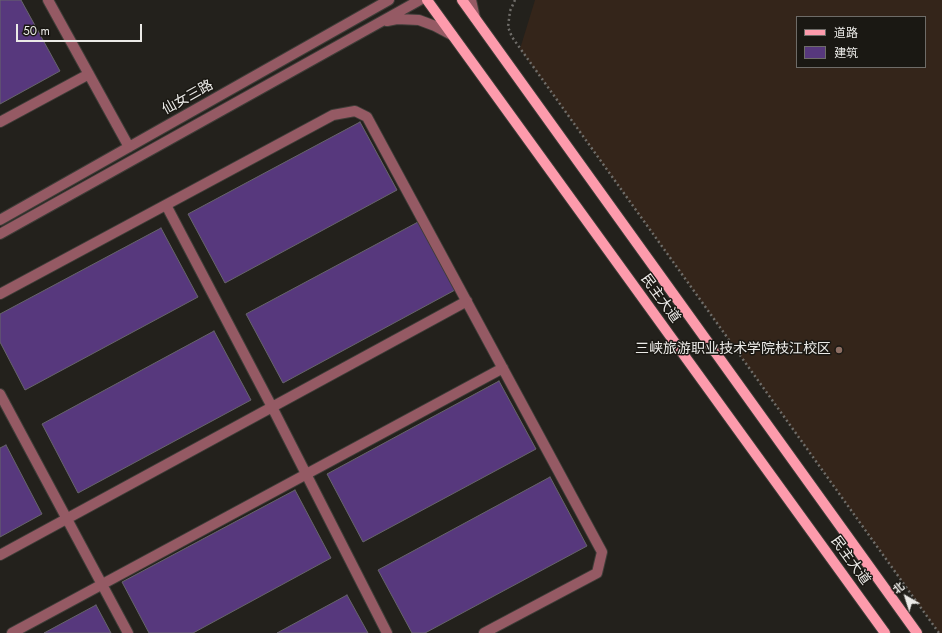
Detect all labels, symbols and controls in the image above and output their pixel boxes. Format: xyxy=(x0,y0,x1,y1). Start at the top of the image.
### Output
scale bar xyxy=(18,16,144,42)
legend xyxy=(796,16,926,68)
text: 50 m xyxy=(23,22,50,40)
text: 道路 xyxy=(834,24,858,42)
text: 建筑 xyxy=(834,44,858,62)
street label: 仙女三路 xyxy=(159,77,217,119)
street label: 民主大道 xyxy=(637,271,683,327)
place label: 三峡旅游职业技术学院枝江校区 xyxy=(635,342,831,358)
marker: 三峡旅游职业技术学院枝江校区 xyxy=(834,345,844,355)
street label: 民主大道 xyxy=(827,533,873,589)
north arrow xyxy=(886,577,926,617)
text: 北 xyxy=(889,578,908,597)

